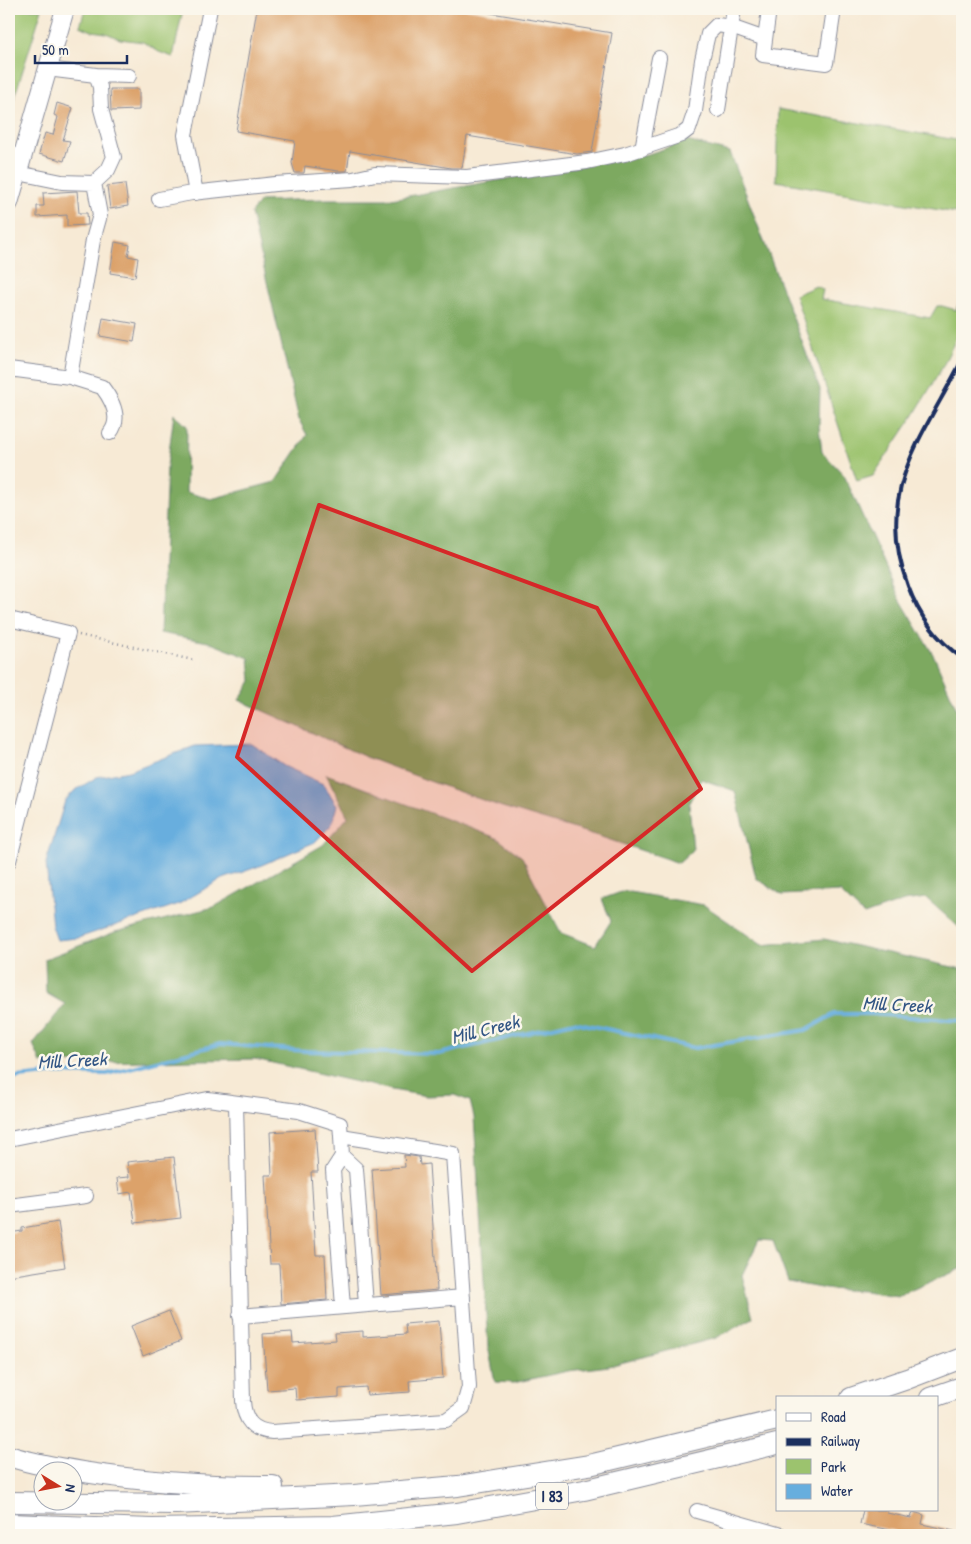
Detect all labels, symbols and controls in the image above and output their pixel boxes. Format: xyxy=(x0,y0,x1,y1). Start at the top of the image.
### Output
scale bar xyxy=(35,32,128,64)
text: 50 m xyxy=(42,39,69,60)
water label: Mill Creek xyxy=(862,989,934,1019)
water label: Mill Creek xyxy=(448,1008,524,1050)
water label: Mill Creek xyxy=(37,1045,109,1075)
legend xyxy=(776,1396,938,1512)
text: Road xyxy=(821,1406,846,1427)
text: Railway xyxy=(821,1430,860,1451)
text: Park xyxy=(821,1456,846,1477)
north arrow xyxy=(32,1462,82,1512)
text: Water xyxy=(821,1480,853,1501)
road number: I 83 xyxy=(536,1482,568,1510)
text: N xyxy=(61,1483,81,1494)

